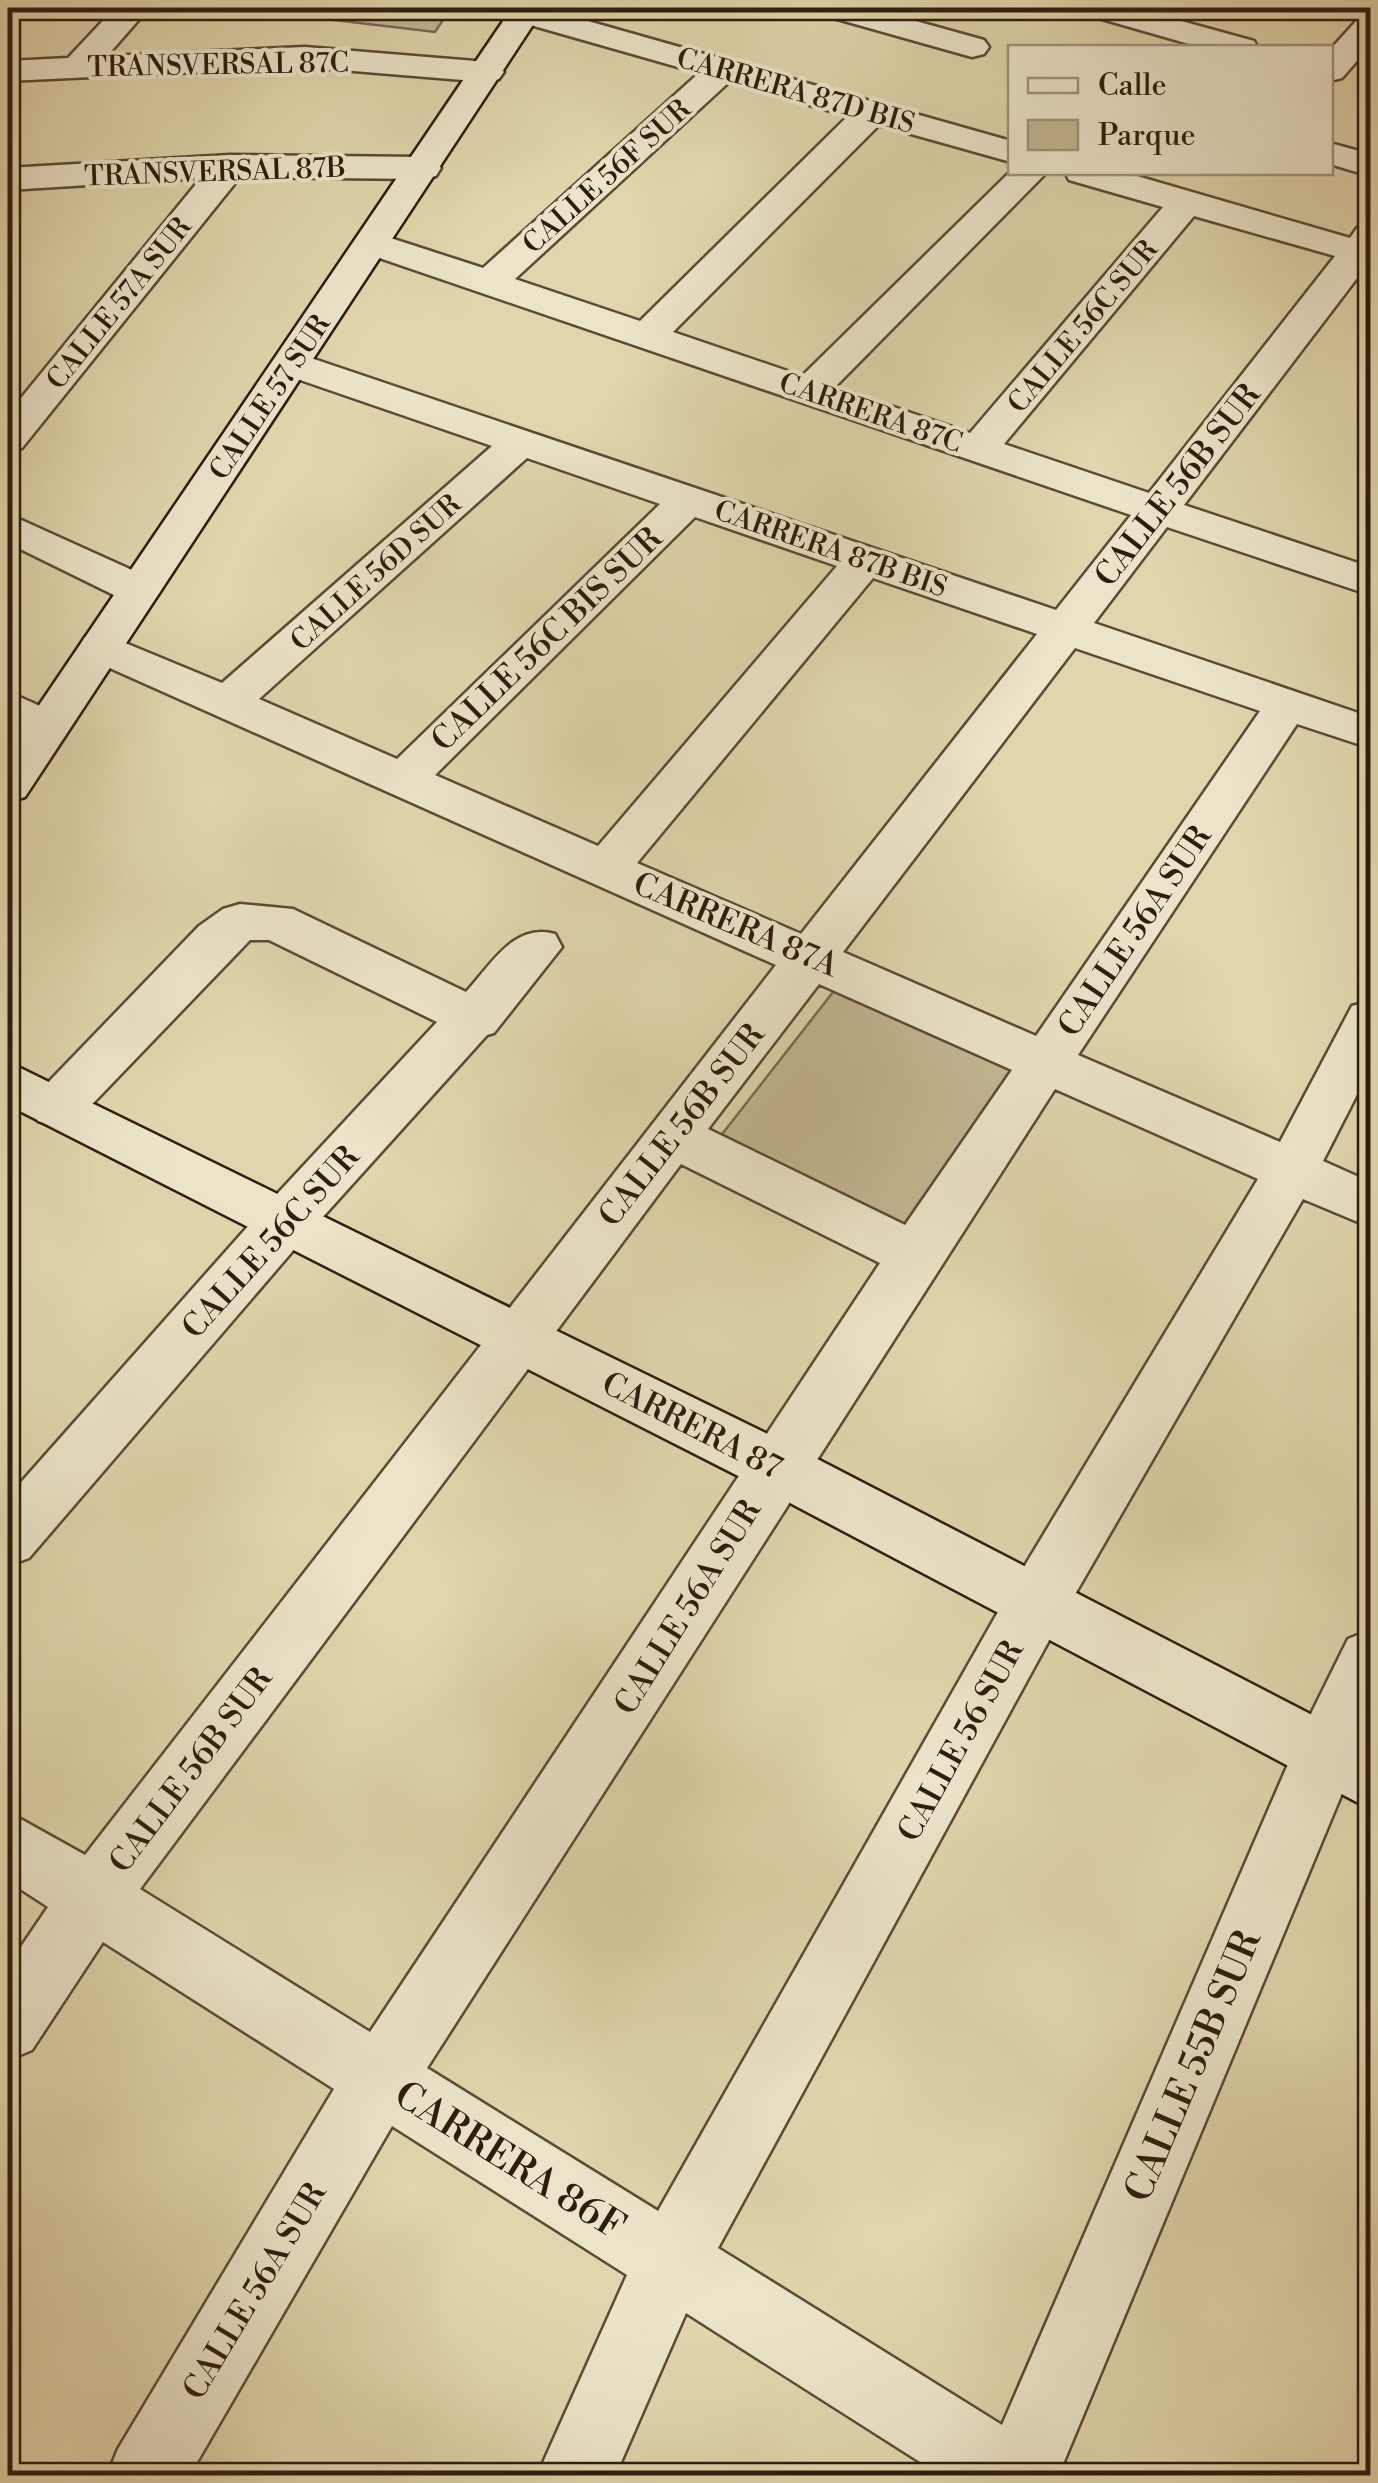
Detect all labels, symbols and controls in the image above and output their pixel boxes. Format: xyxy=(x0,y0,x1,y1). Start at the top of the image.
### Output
street label: CARRERA 87D BIS xyxy=(673,41,919,142)
legend xyxy=(1008,45,1333,175)
street label: TRANSVERSAL 87C xyxy=(87,46,349,85)
text: Calle xyxy=(1098,67,1167,105)
street label: CALLE 56F SUR xyxy=(516,92,699,262)
text: Parque xyxy=(1098,117,1196,155)
street label: TRANSVERSAL 87B xyxy=(84,150,347,195)
street label: CALLE 57A SUR xyxy=(39,210,200,397)
street label: CALLE 56C SUR xyxy=(1001,233,1166,421)
street label: CALLE 57 SUR xyxy=(202,308,339,487)
street label: CARRERA 87C xyxy=(774,366,967,461)
street label: CALLE 56B SUR xyxy=(1086,376,1270,595)
street label: CALLE 56D SUR xyxy=(284,487,469,659)
street label: CARRERA 87B BIS xyxy=(709,493,952,606)
street label: CALLE 56C BIS SUR xyxy=(423,519,671,760)
street label: CALLE 56A SUR xyxy=(1050,818,1221,1045)
street label: CARRERA 87A xyxy=(627,864,845,986)
street label: CALLE 56B SUR xyxy=(590,1016,774,1235)
street label: CALLE 56C SUR xyxy=(174,1137,368,1347)
street label: CARRERA 87 xyxy=(595,1363,788,1488)
street label: CALLE 56A SUR xyxy=(606,1492,770,1722)
street label: CALLE 56 SUR xyxy=(889,1633,1033,1849)
street label: CALLE 56B SUR xyxy=(101,1660,281,1881)
street label: CALLE 55B SUR xyxy=(1115,1922,1272,2209)
street label: CARRERA 86F xyxy=(385,2072,633,2251)
street label: CALLE 56A SUR xyxy=(174,2175,336,2407)

